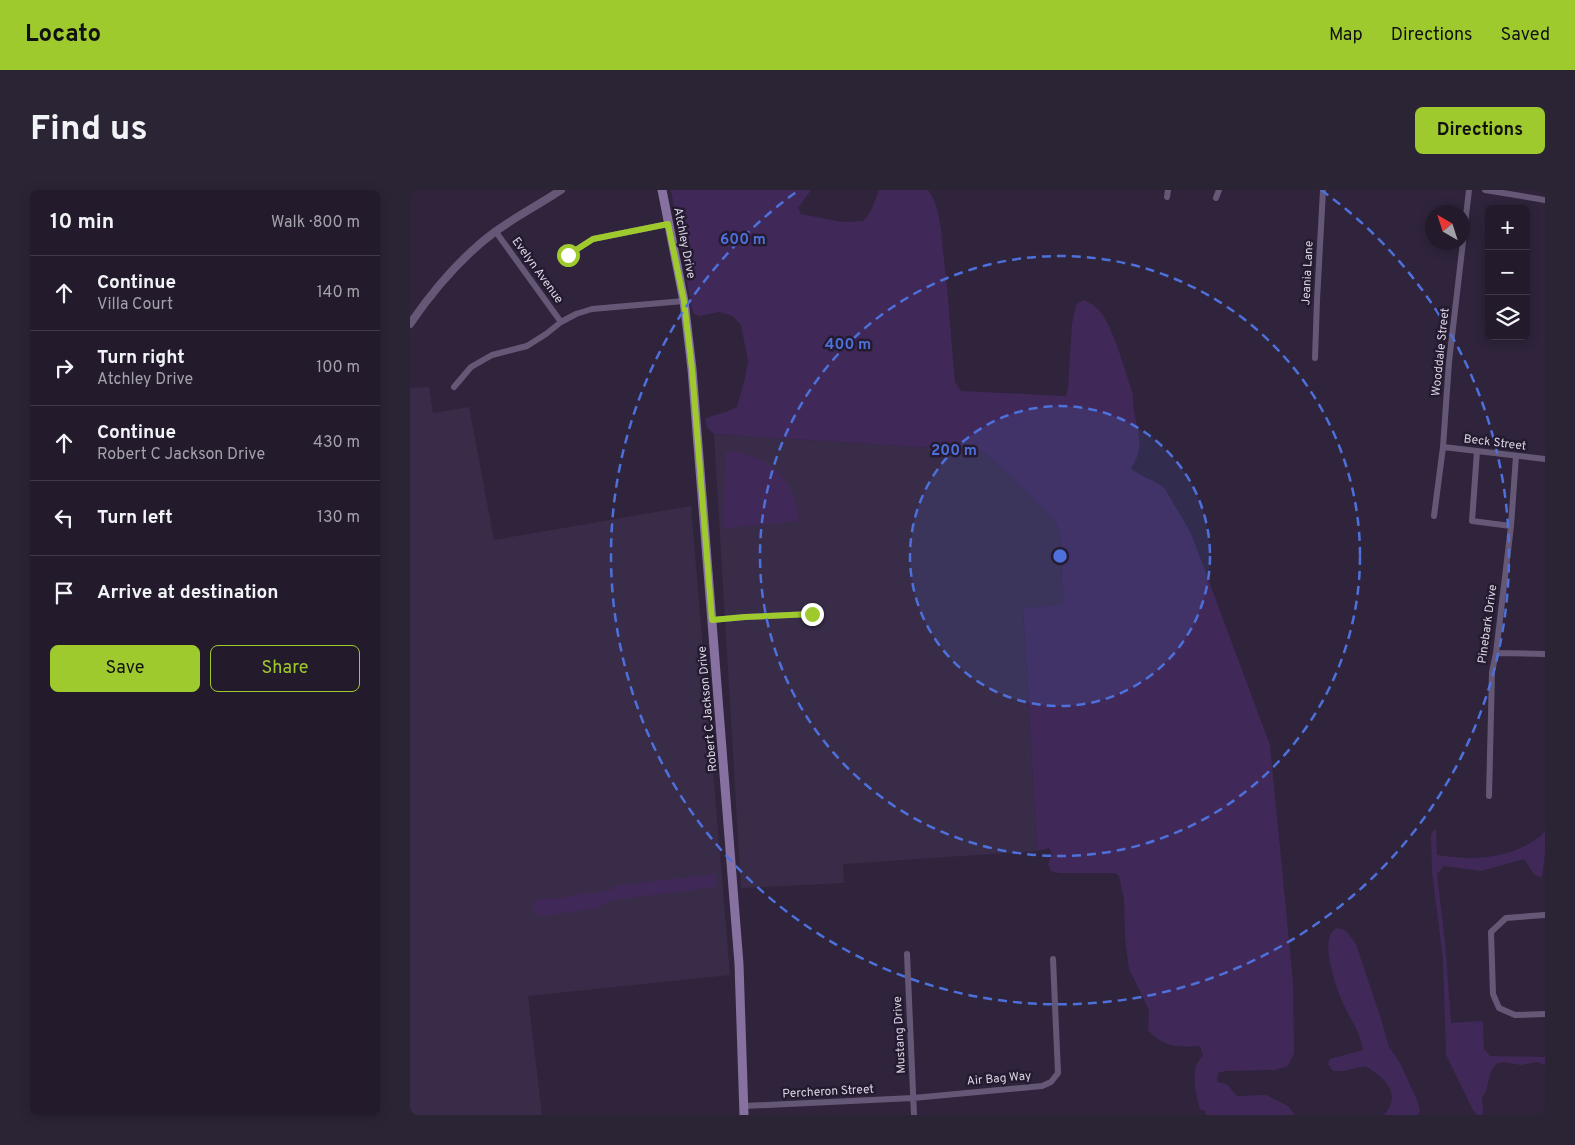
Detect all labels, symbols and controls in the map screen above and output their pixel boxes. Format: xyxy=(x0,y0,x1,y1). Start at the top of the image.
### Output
text: Locato xyxy=(25,20,101,50)
text: Map xyxy=(1329,24,1363,47)
text: Directions xyxy=(1391,24,1473,47)
text: Saved xyxy=(1501,24,1550,47)
button: Directions xyxy=(1415,107,1545,154)
text: Find us xyxy=(30,108,148,152)
north arrow xyxy=(1425,205,1470,250)
map controls xyxy=(1485,205,1530,340)
button: + xyxy=(1485,205,1530,250)
street label: Atchley Drive xyxy=(669,206,699,280)
text: 10 min xyxy=(50,209,114,236)
text: Walk · 800 m xyxy=(271,213,360,233)
text: 600 m xyxy=(720,231,766,250)
street label: Evelyn Avenue xyxy=(508,234,567,307)
street label: Jeania Lane xyxy=(1298,240,1318,306)
route start xyxy=(557,244,580,267)
button: − xyxy=(1485,250,1530,295)
text: Continue xyxy=(97,271,176,295)
icon: ahead xyxy=(50,279,78,307)
text: 140 m xyxy=(317,283,360,303)
text: Villa Court xyxy=(97,295,173,315)
button: layers xyxy=(1485,295,1530,340)
street label: Wooddale Street xyxy=(1428,307,1454,397)
text: 400 m xyxy=(825,336,871,355)
text: Turn right xyxy=(97,346,185,370)
icon: right xyxy=(50,354,78,382)
text: 100 m xyxy=(316,358,360,378)
text: Atchley Drive xyxy=(97,370,193,390)
text: Continue xyxy=(97,421,176,445)
icon: ahead xyxy=(50,429,78,457)
street label: Beck Street xyxy=(1463,431,1527,455)
text: 430 m xyxy=(313,433,360,453)
text: 200 m xyxy=(931,442,977,461)
text: Robert C Jackson Drive xyxy=(97,445,265,465)
icon: left xyxy=(50,504,78,532)
text: Turn left xyxy=(97,506,173,530)
text: 130 m xyxy=(317,508,360,528)
centre of rings xyxy=(1051,547,1069,565)
icon: arrive xyxy=(50,579,78,607)
text: Arrive at destination xyxy=(97,581,278,605)
street label: Pinebark Drive xyxy=(1475,584,1501,665)
route end xyxy=(801,603,824,626)
button: Save xyxy=(50,645,200,692)
button: Share xyxy=(210,645,360,692)
street label: Robert C Jackson Drive xyxy=(695,645,721,772)
street label: Mustang Drive xyxy=(890,996,910,1074)
street label: Air Bag Way xyxy=(966,1068,1032,1090)
street label: Percheron Street xyxy=(782,1082,874,1102)

